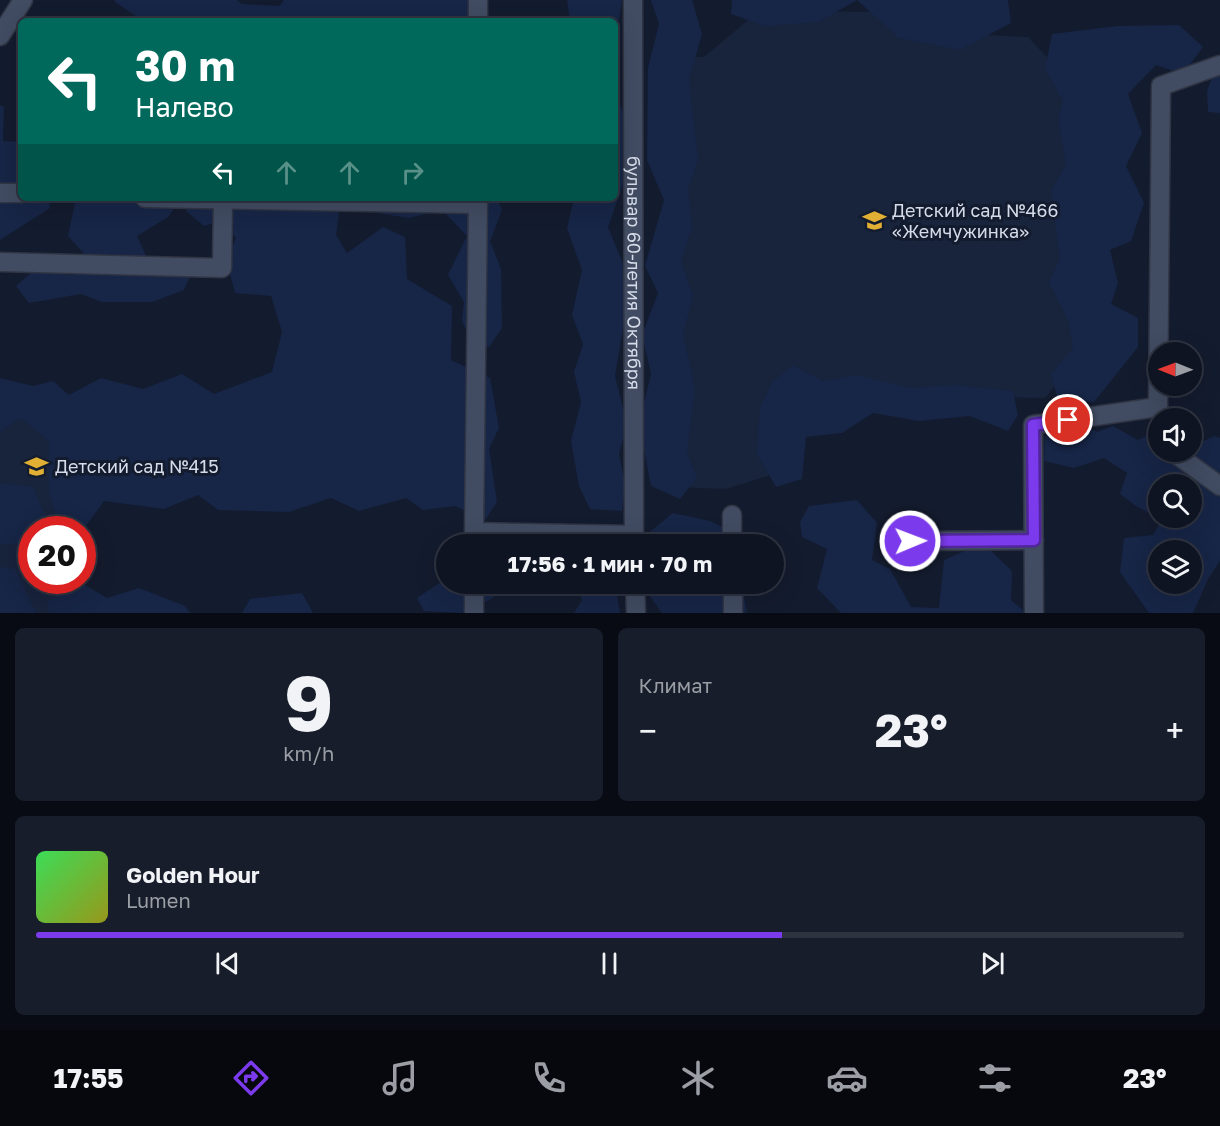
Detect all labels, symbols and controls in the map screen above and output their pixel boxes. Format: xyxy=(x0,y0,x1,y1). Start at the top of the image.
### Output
text: 30 m xyxy=(135,40,235,90)
icon: left xyxy=(36,42,114,120)
text: Налево xyxy=(135,91,234,123)
icon: left xyxy=(207,156,240,189)
icon: ahead xyxy=(270,156,303,189)
icon: ahead xyxy=(333,156,366,189)
icon: right xyxy=(396,156,429,189)
street label: бульвар 60-летия Октября xyxy=(623,156,646,390)
place label: Детский сад №466 «Жемчужинка» xyxy=(892,199,1058,242)
school or university icon: Детский сад №466 «Жемчужинка» xyxy=(861,208,887,234)
north arrow xyxy=(1148,342,1202,396)
map controls xyxy=(1148,342,1202,594)
pin xyxy=(1042,394,1093,445)
icon: arrive xyxy=(1051,403,1084,436)
button: sound xyxy=(1148,408,1202,462)
school or university icon: Детский сад №415 xyxy=(24,454,50,480)
place label: Детский сад №415 xyxy=(55,455,219,477)
button: search xyxy=(1148,474,1202,528)
position arrow xyxy=(878,509,942,573)
speed limit sign: 20 xyxy=(18,516,96,594)
button: layers xyxy=(1148,540,1202,594)
text: 17:56 · 1 мин · 70 m xyxy=(508,550,712,577)
text: 9 xyxy=(284,655,334,748)
text: Климат xyxy=(639,673,712,697)
text: 23° xyxy=(875,703,947,757)
text: − xyxy=(639,711,657,750)
text: + xyxy=(1166,711,1184,750)
text: km/h xyxy=(283,741,334,765)
text: Golden Hour xyxy=(126,861,260,888)
text: Lumen xyxy=(126,888,191,912)
icon: previous xyxy=(211,947,244,980)
icon: pause xyxy=(593,947,626,980)
icon: next xyxy=(976,947,1009,980)
icon: directions xyxy=(230,1057,272,1099)
icon: music xyxy=(379,1057,421,1099)
icon: phone xyxy=(528,1057,570,1099)
icon: climate xyxy=(677,1057,719,1099)
icon: car xyxy=(826,1057,868,1099)
icon: filters xyxy=(974,1057,1016,1099)
text: 17:55 xyxy=(53,1062,124,1094)
text: 23° xyxy=(1123,1062,1167,1094)

